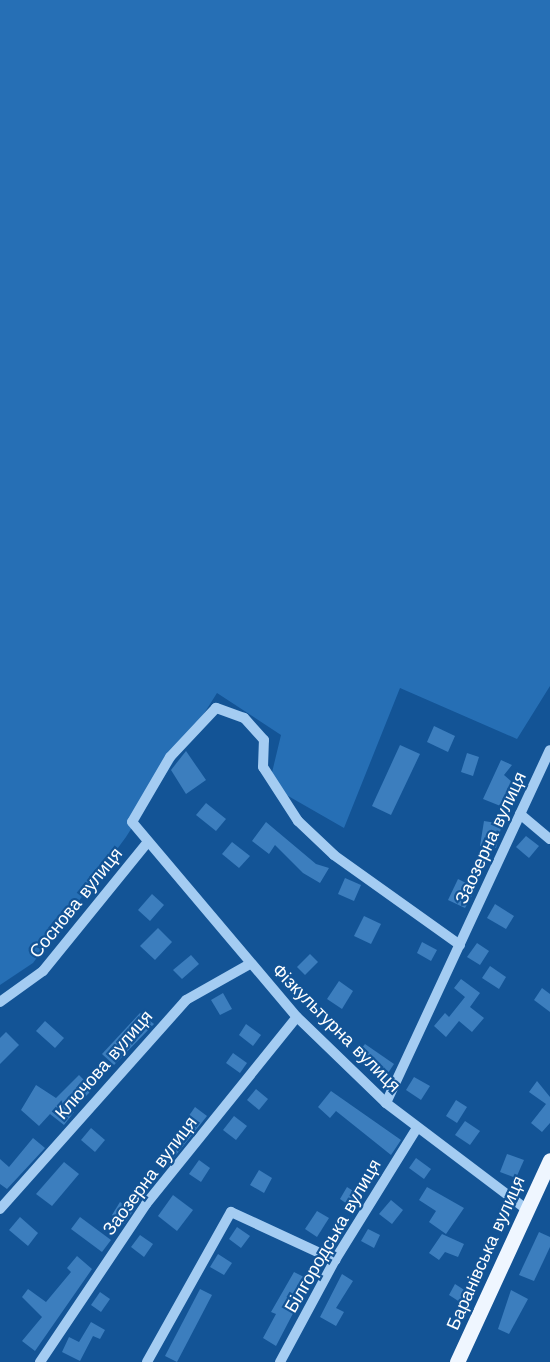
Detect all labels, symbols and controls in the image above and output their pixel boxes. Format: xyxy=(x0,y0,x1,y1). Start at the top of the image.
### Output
street label: Заозерна вулиця xyxy=(451,769,531,907)
street label: Соснова вулиця xyxy=(25,843,127,963)
street label: Фізкультурна вулиця xyxy=(267,959,405,1097)
street label: Ключова вулиця xyxy=(51,1006,157,1124)
street label: Заозерна вулиця xyxy=(98,1112,202,1240)
street label: Білгородська вулиця xyxy=(280,1155,386,1317)
street label: Баранівська вулиця xyxy=(442,1173,530,1333)

